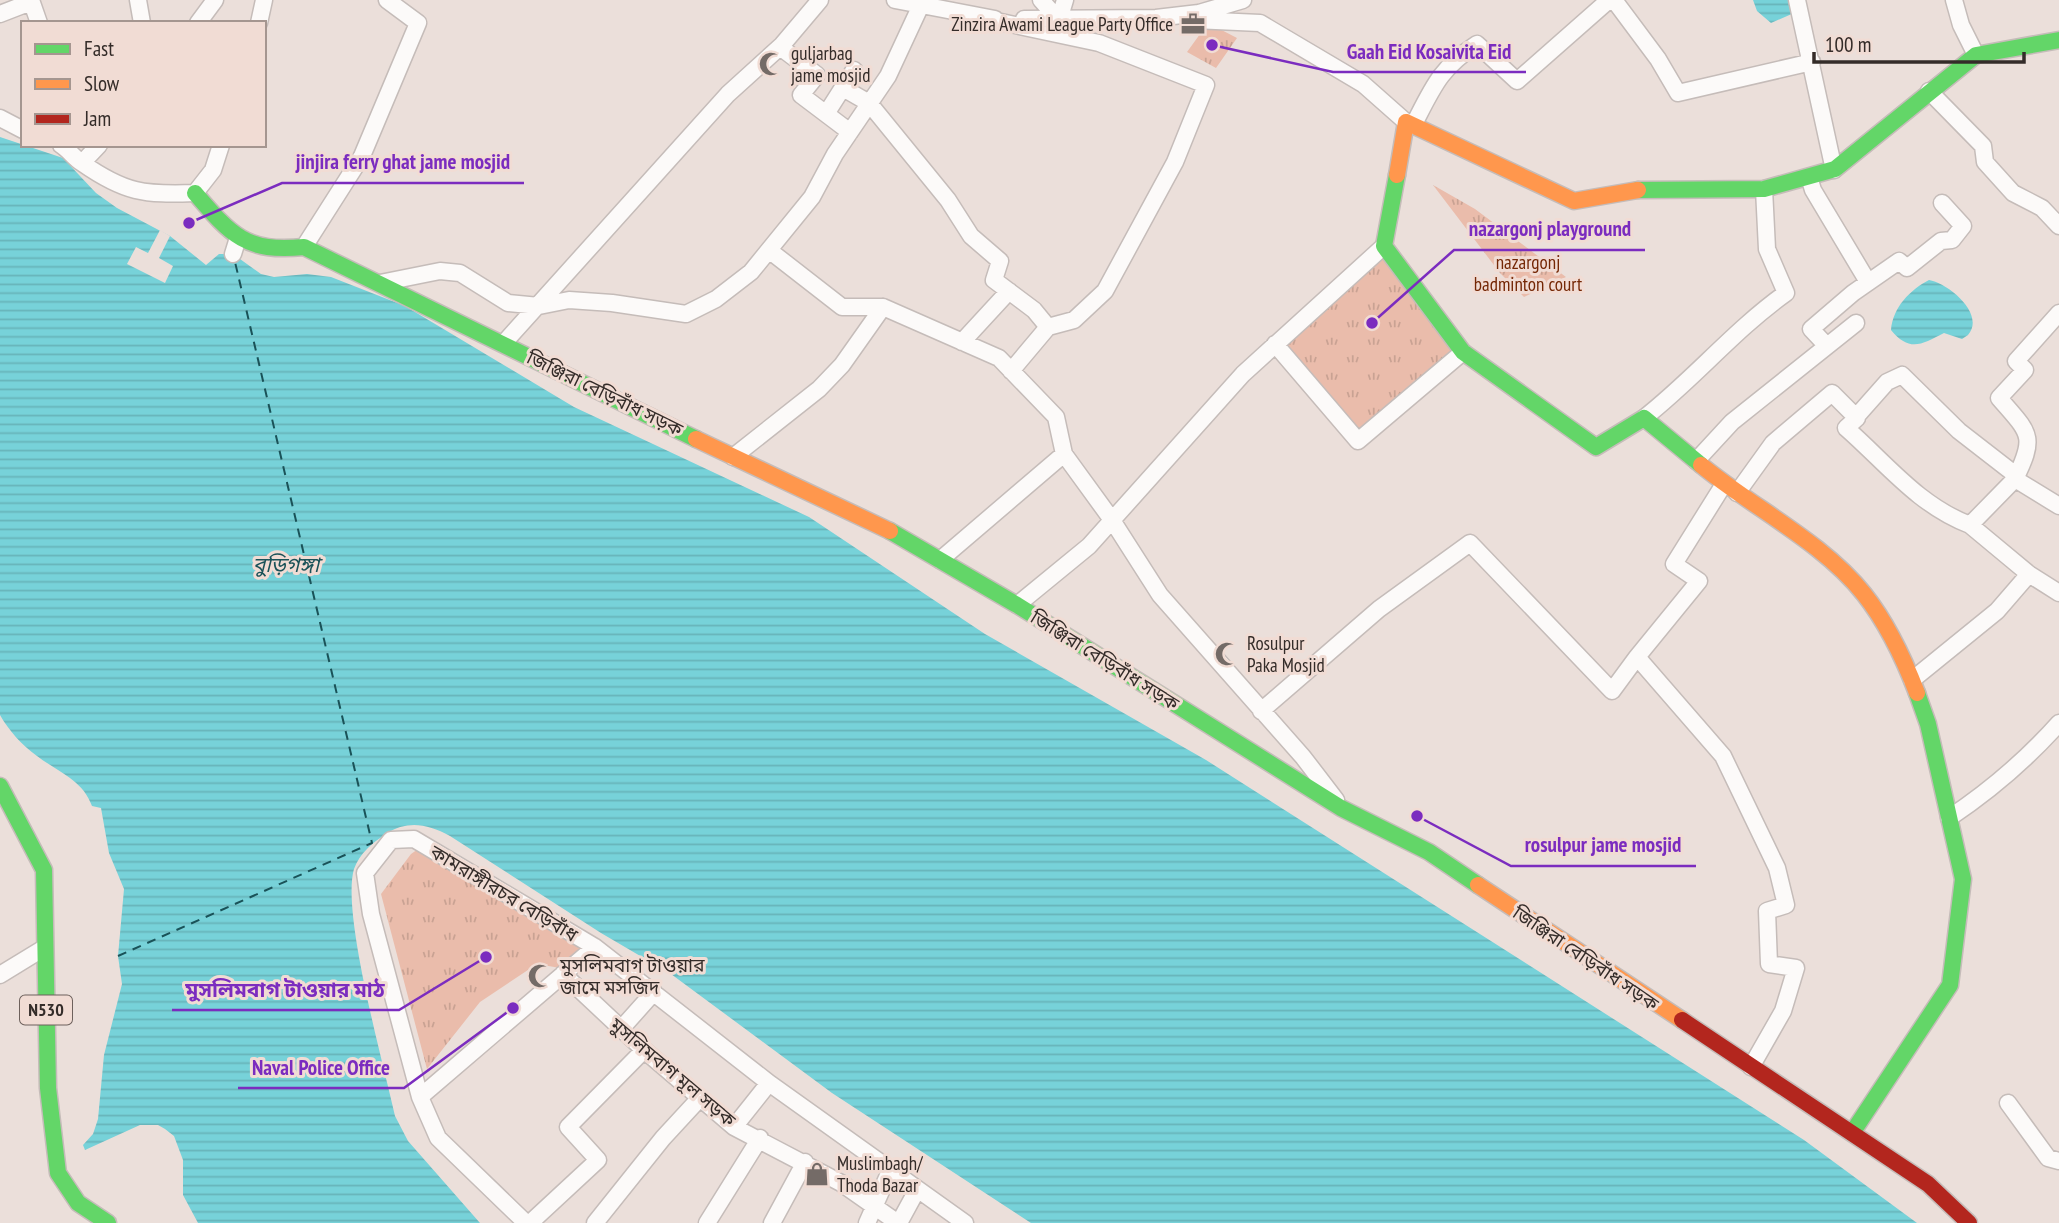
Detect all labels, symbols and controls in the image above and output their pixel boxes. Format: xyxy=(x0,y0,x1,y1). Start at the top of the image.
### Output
office icon: Zinzira Awami League Party Office xyxy=(1179,10,1207,38)
place label: Zinzira Awami League Party Office xyxy=(951,12,1173,36)
legend xyxy=(21,21,266,147)
scale bar xyxy=(1814,21,2024,65)
callout: Gaah Eid Kosaivita Eid xyxy=(1333,30,1526,72)
text: 100 m xyxy=(1825,31,1871,58)
text: Fast xyxy=(84,35,114,62)
text: Gaah Eid Kosaivita Eid xyxy=(1347,38,1511,65)
place label: guljarbag jame mosjid xyxy=(791,41,870,87)
mosque icon: guljarbag jame mosjid xyxy=(757,50,785,78)
text: Slow xyxy=(84,70,120,97)
text: Jam xyxy=(83,105,111,132)
callout: jinjira ferry ghat jame mosjid xyxy=(282,141,524,183)
text: jinjira ferry ghat jame mosjid xyxy=(295,148,510,175)
callout: nazargonj playground xyxy=(1454,208,1645,250)
text: nazargonj playground xyxy=(1469,215,1631,242)
park label: nazargonj badminton court xyxy=(1474,250,1583,296)
street label: জিঞ্জিরা বেড়িবাঁধ সড়ক xyxy=(522,344,688,441)
water label: বুড়িগঙ্গা xyxy=(253,551,324,578)
street label: জিঞ্জিরা বেড়িবাঁধ সড়ক xyxy=(1025,604,1184,716)
place label: Rosulpur Paka Mosjid xyxy=(1247,631,1325,677)
mosque icon: Rosulpur Paka Mosjid xyxy=(1213,640,1241,668)
callout: rosulpur jame mosjid xyxy=(1511,824,1696,866)
text: rosulpur jame mosjid xyxy=(1525,831,1681,858)
street label: কামরাঙ্গীরচর বেড়িবাঁধ xyxy=(425,839,583,947)
street label: জিঞ্জিরা বেড়িবাঁধ সড়ক xyxy=(1508,900,1664,1016)
place label: মুসলিমবাগ টাওয়ার জামে মসজিদ xyxy=(559,953,705,999)
mosque icon: মুসলিমবাগ টাওয়ার জামে মসজিদ xyxy=(526,962,554,990)
callout: মুসলিমবাগ টাওয়ার মাঠ xyxy=(172,968,399,1010)
text: মুসলিমবাগ টাওয়ার মাঠ xyxy=(184,976,386,1003)
road number: N530 xyxy=(20,995,72,1024)
street label: মুসলিমবাগ মূল সড়ক xyxy=(604,1012,741,1132)
callout: Naval Police Office xyxy=(238,1046,404,1088)
text: Naval Police Office xyxy=(252,1054,390,1081)
place label: Muslimbagh/ Thoda Bazar xyxy=(837,1151,924,1197)
shop icon: Muslimbagh/ Thoda Bazar xyxy=(803,1160,831,1188)

